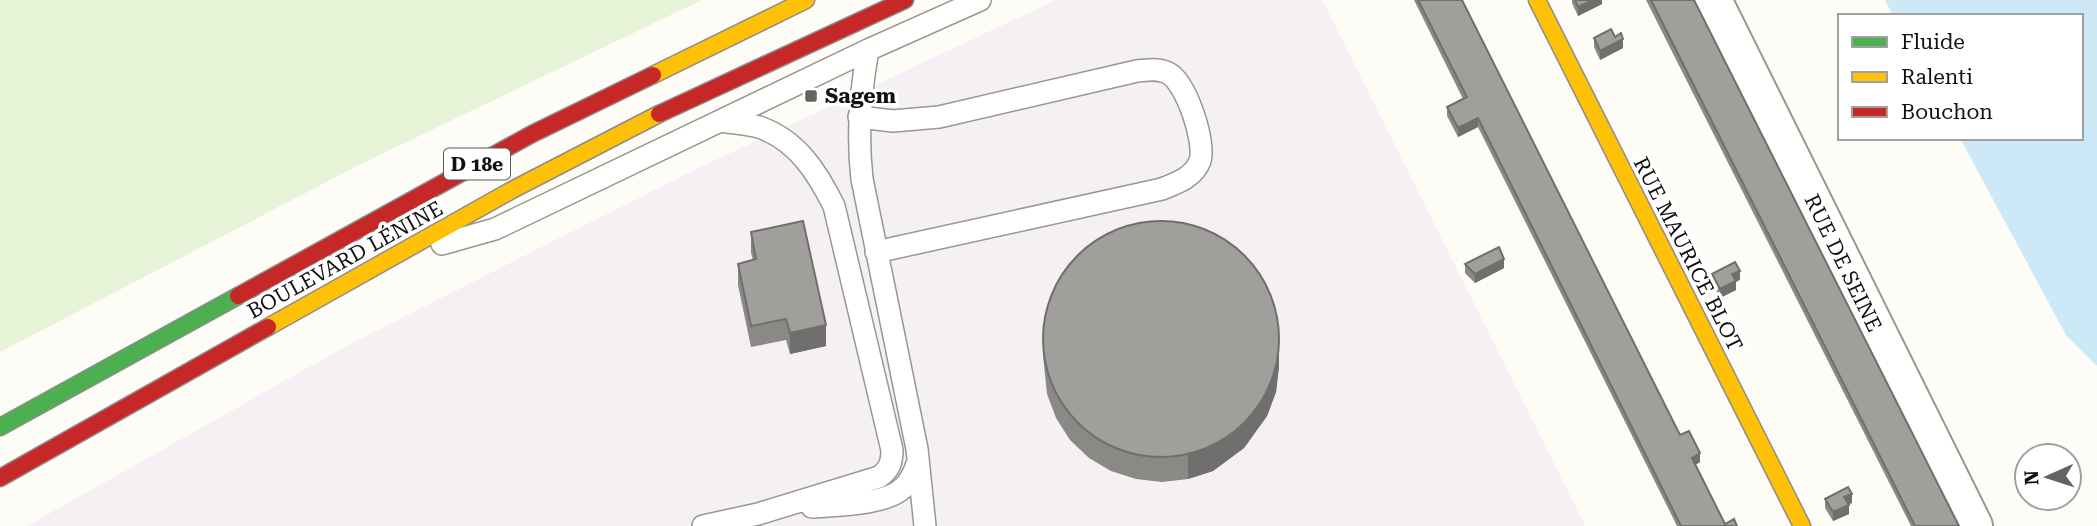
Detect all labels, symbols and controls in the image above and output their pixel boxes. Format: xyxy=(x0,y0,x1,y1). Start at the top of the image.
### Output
legend xyxy=(1838,14,2083,140)
text: Fluide xyxy=(1901,30,1965,54)
text: Ralenti xyxy=(1901,65,1973,89)
place label: Sagem xyxy=(825,84,896,108)
marker: Sagem xyxy=(803,88,819,104)
text: Bouchon xyxy=(1901,100,1993,124)
road number: D 18e xyxy=(444,148,510,180)
street label: RUE MAURICE BLOT xyxy=(1629,153,1747,355)
street label: RUE DE SEINE xyxy=(1799,191,1887,335)
street label: BOULEVARD LÉNINE xyxy=(243,195,447,324)
north arrow xyxy=(2013,442,2083,512)
text: N xyxy=(2020,470,2043,486)

